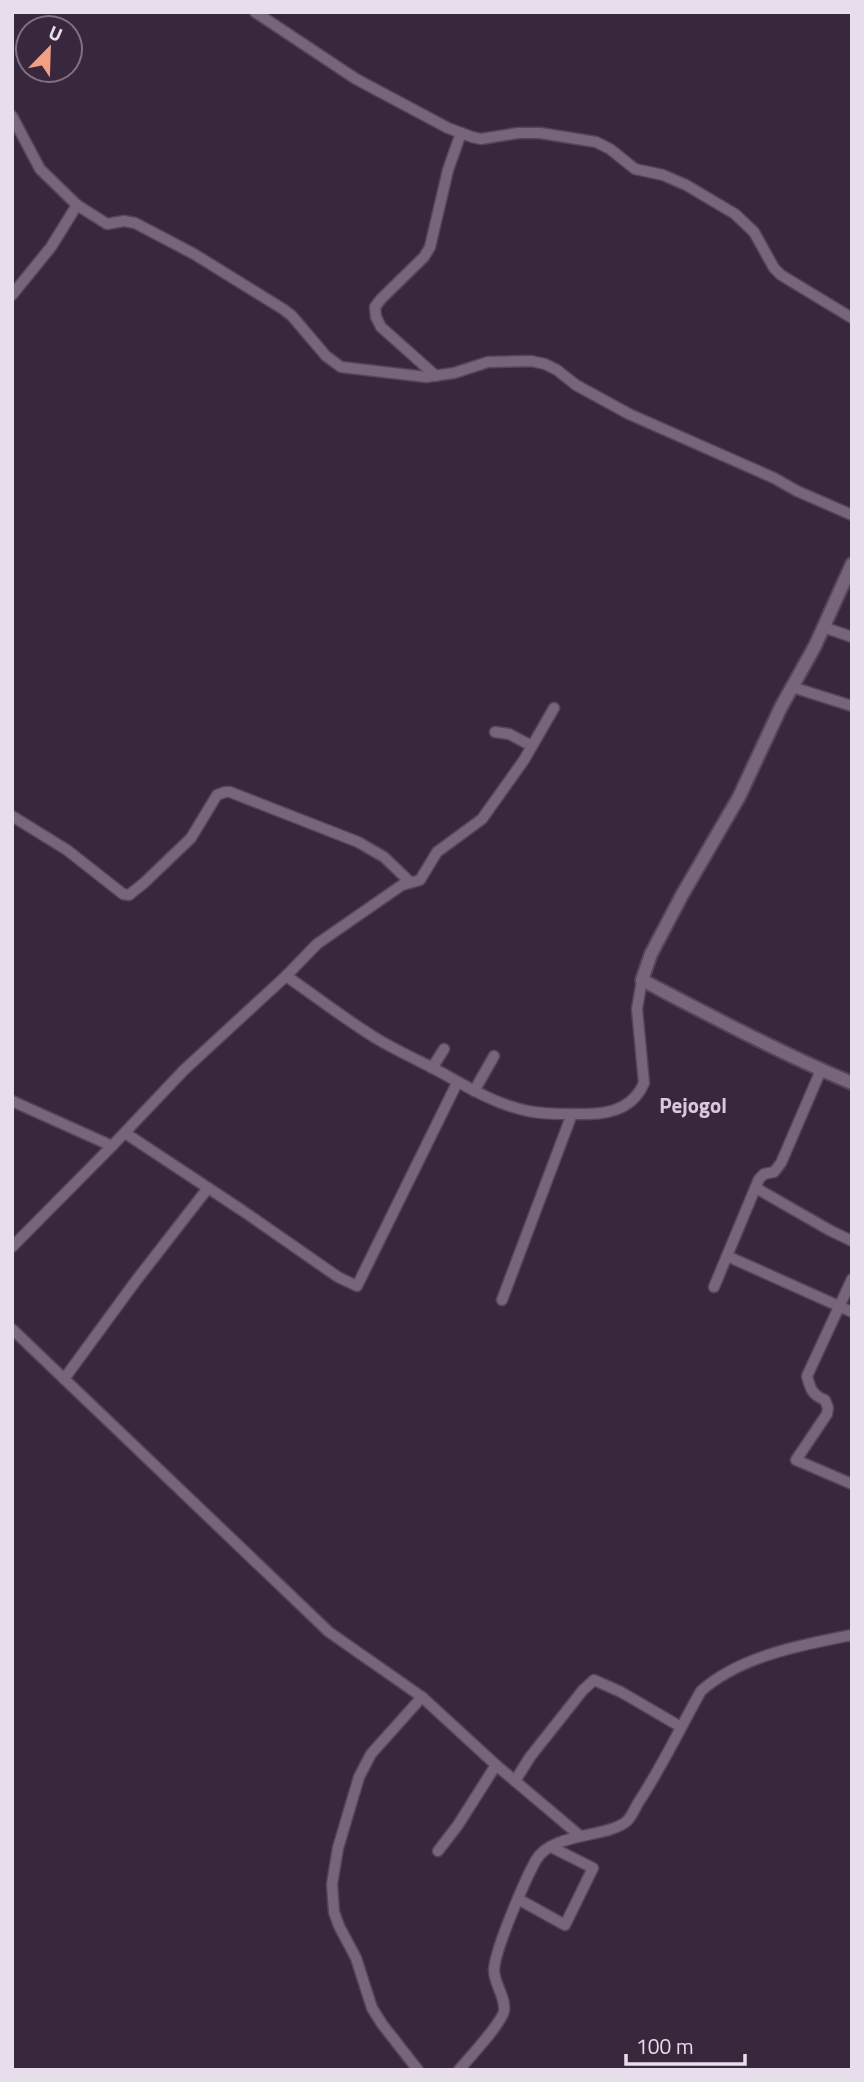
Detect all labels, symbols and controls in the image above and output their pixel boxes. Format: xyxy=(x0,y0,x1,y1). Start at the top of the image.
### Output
north arrow xyxy=(14,14,84,84)
text: U xyxy=(44,17,67,49)
district label: Pejogol xyxy=(659,1089,727,1121)
scale bar xyxy=(626,2022,745,2066)
text: 100 m xyxy=(636,2030,693,2062)

